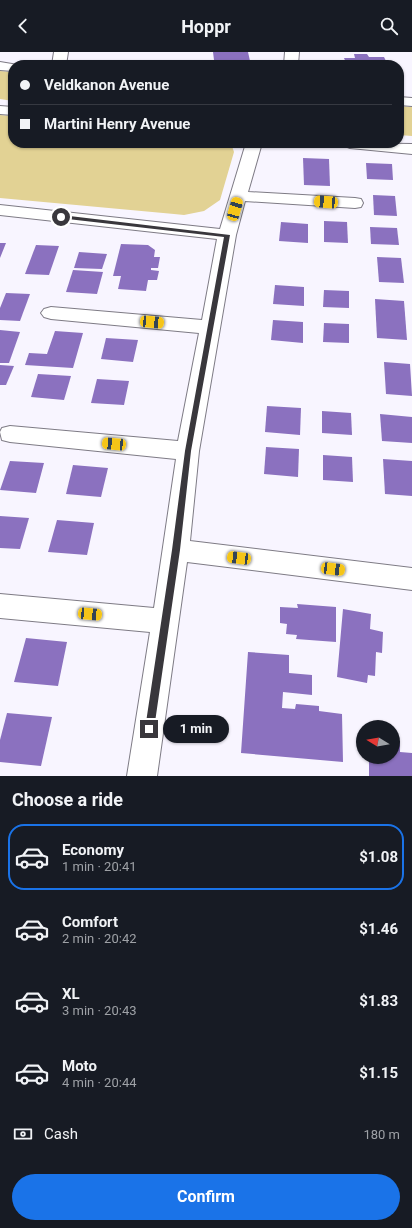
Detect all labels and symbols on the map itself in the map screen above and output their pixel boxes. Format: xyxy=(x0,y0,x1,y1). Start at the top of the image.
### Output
car xyxy=(314,195,338,209)
car xyxy=(226,196,244,222)
route start xyxy=(52,208,70,226)
car xyxy=(140,315,164,329)
car xyxy=(102,437,126,451)
car xyxy=(226,551,252,565)
car xyxy=(320,562,346,576)
car xyxy=(78,607,102,621)
callout: 1 min xyxy=(163,715,229,743)
route end xyxy=(140,720,158,738)
north arrow xyxy=(356,720,400,764)

